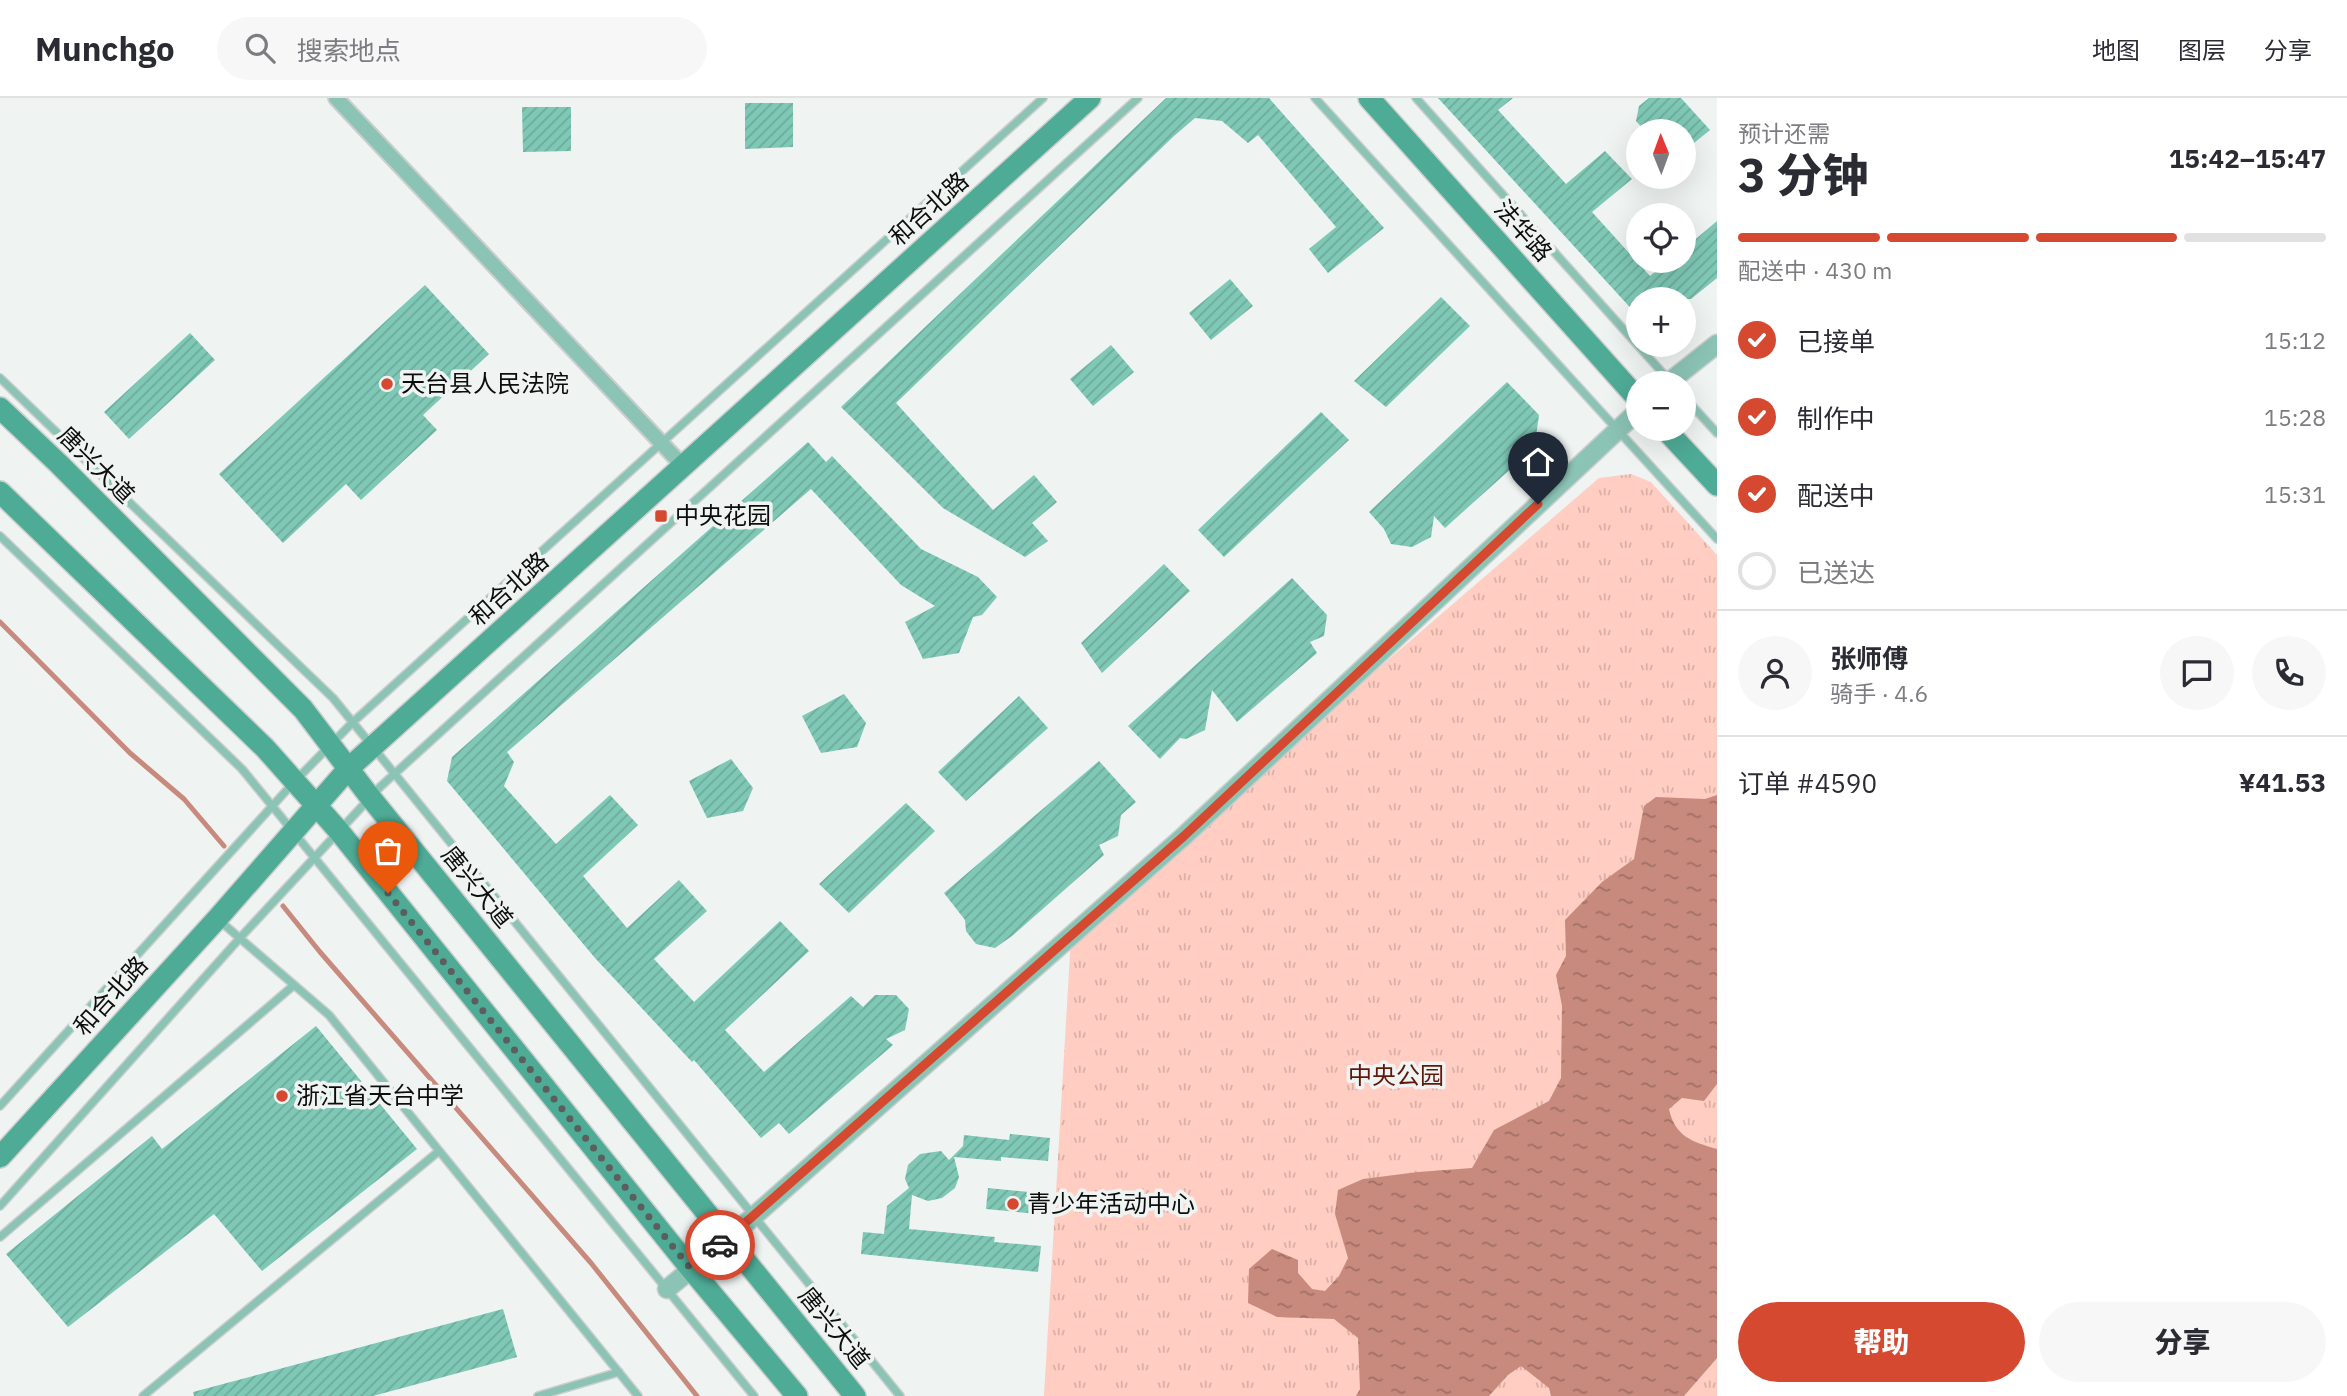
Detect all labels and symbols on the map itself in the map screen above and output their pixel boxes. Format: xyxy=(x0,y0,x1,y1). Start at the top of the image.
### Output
north arrow xyxy=(1626,119,1696,189)
street label: 和合北路 xyxy=(882,164,975,252)
street label: 法华路 xyxy=(1488,193,1560,268)
place label: 天台县人民法院 xyxy=(401,367,569,399)
marker: 天台县人民法院 xyxy=(379,376,395,392)
street label: 唐兴大道 xyxy=(51,419,142,510)
pin xyxy=(1508,432,1568,504)
place label: 中央花园 xyxy=(675,499,771,531)
marker: 中央花园 xyxy=(653,508,669,524)
street label: 和合北路 xyxy=(462,544,555,632)
pin xyxy=(358,821,418,893)
street label: 唐兴大道 xyxy=(435,839,520,934)
street label: 和合北路 xyxy=(66,949,154,1042)
park label: 中央公园 xyxy=(1348,1059,1444,1091)
place label: 浙江省天台中学 xyxy=(296,1079,464,1111)
marker: 浙江省天台中学 xyxy=(274,1088,290,1104)
place label: 青少年活动中心 xyxy=(1027,1187,1195,1219)
marker: 青少年活动中心 xyxy=(1005,1196,1021,1212)
courier xyxy=(685,1210,755,1280)
street label: 唐兴大道 xyxy=(792,1280,877,1375)

